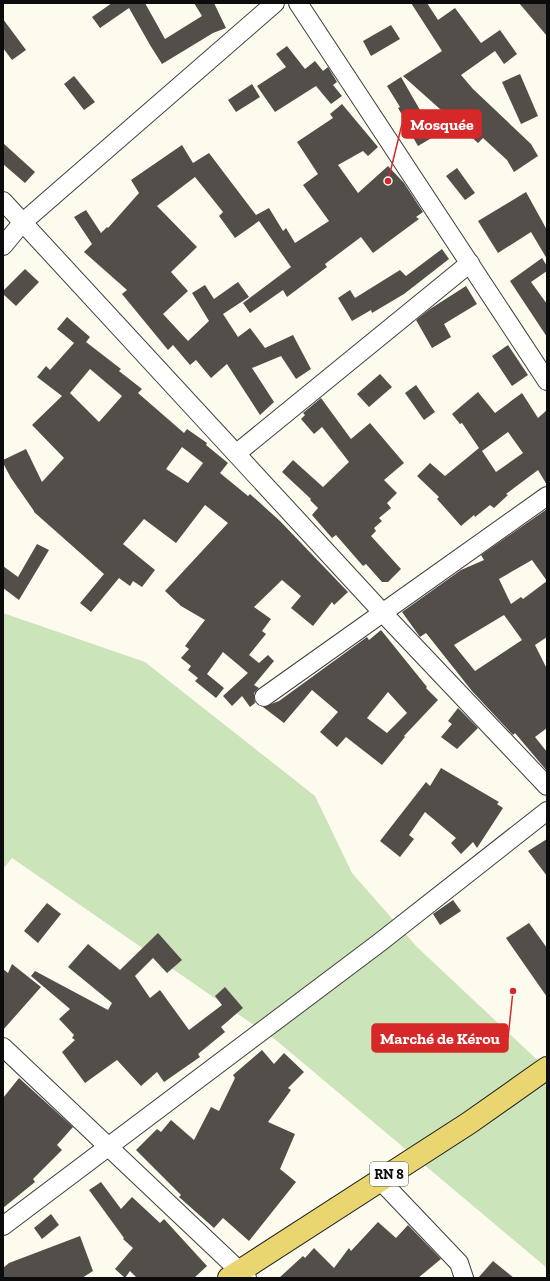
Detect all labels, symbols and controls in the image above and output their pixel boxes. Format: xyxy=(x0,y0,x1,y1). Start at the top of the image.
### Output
callout: Mosquée xyxy=(402,110,481,138)
text: Mosquée xyxy=(410,115,474,134)
callout: Marché de Kérou xyxy=(372,1024,508,1052)
text: Marché de Kérou xyxy=(380,1029,501,1048)
road number: RN 8 xyxy=(370,1162,408,1186)

